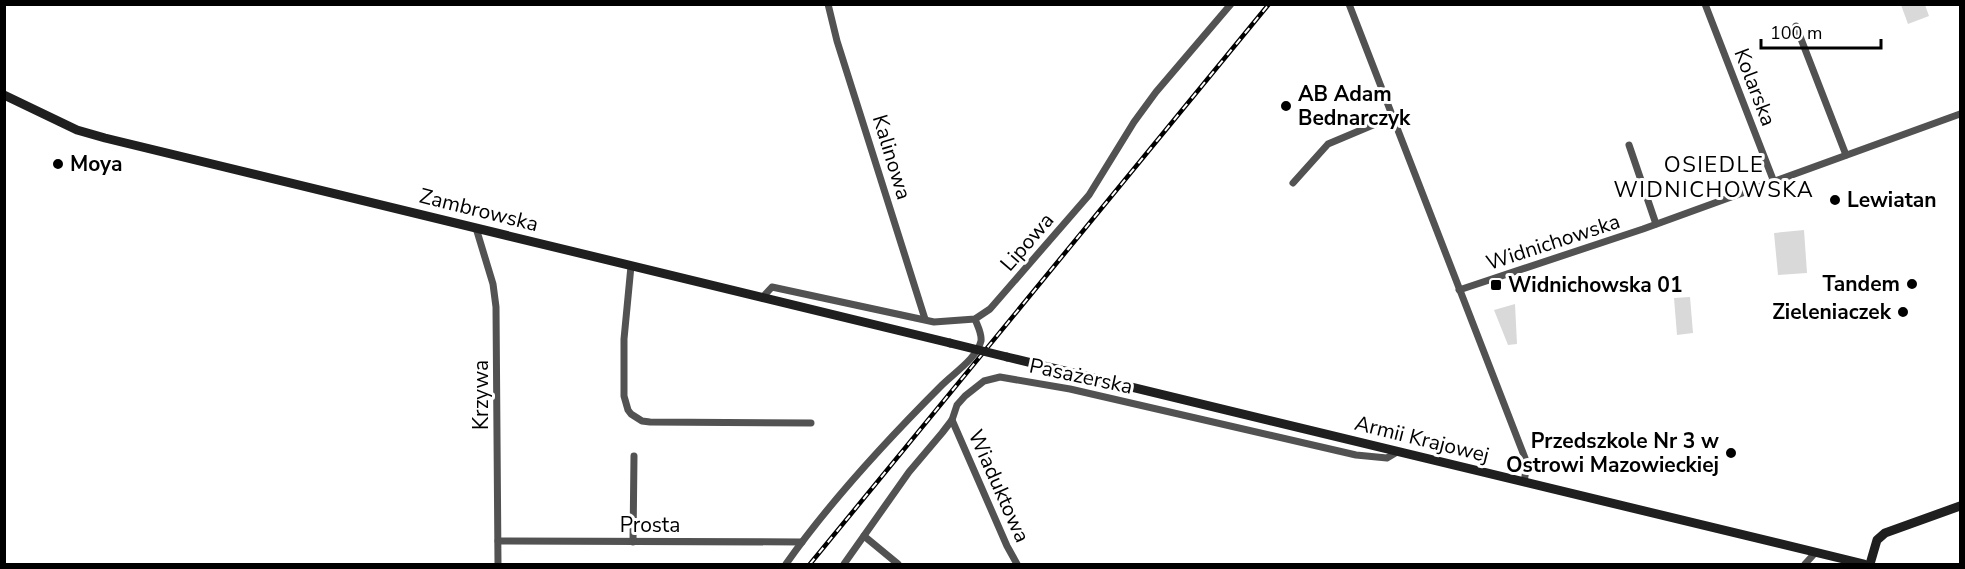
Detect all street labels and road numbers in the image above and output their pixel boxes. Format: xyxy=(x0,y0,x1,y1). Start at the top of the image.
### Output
street label: Kolarska xyxy=(1727,44,1783,130)
street label: Kalinowa xyxy=(866,111,918,203)
street label: Zambrowska xyxy=(417,182,541,238)
street label: Lipowa xyxy=(994,207,1060,277)
street label: Widnichowska xyxy=(1482,207,1624,277)
street label: Pasażerska xyxy=(1027,351,1135,401)
street label: Krzywa xyxy=(467,360,495,430)
street label: Armii Krajowej xyxy=(1352,409,1492,469)
street label: Wiaduktowa xyxy=(962,425,1036,547)
street label: Prosta xyxy=(620,511,680,539)

